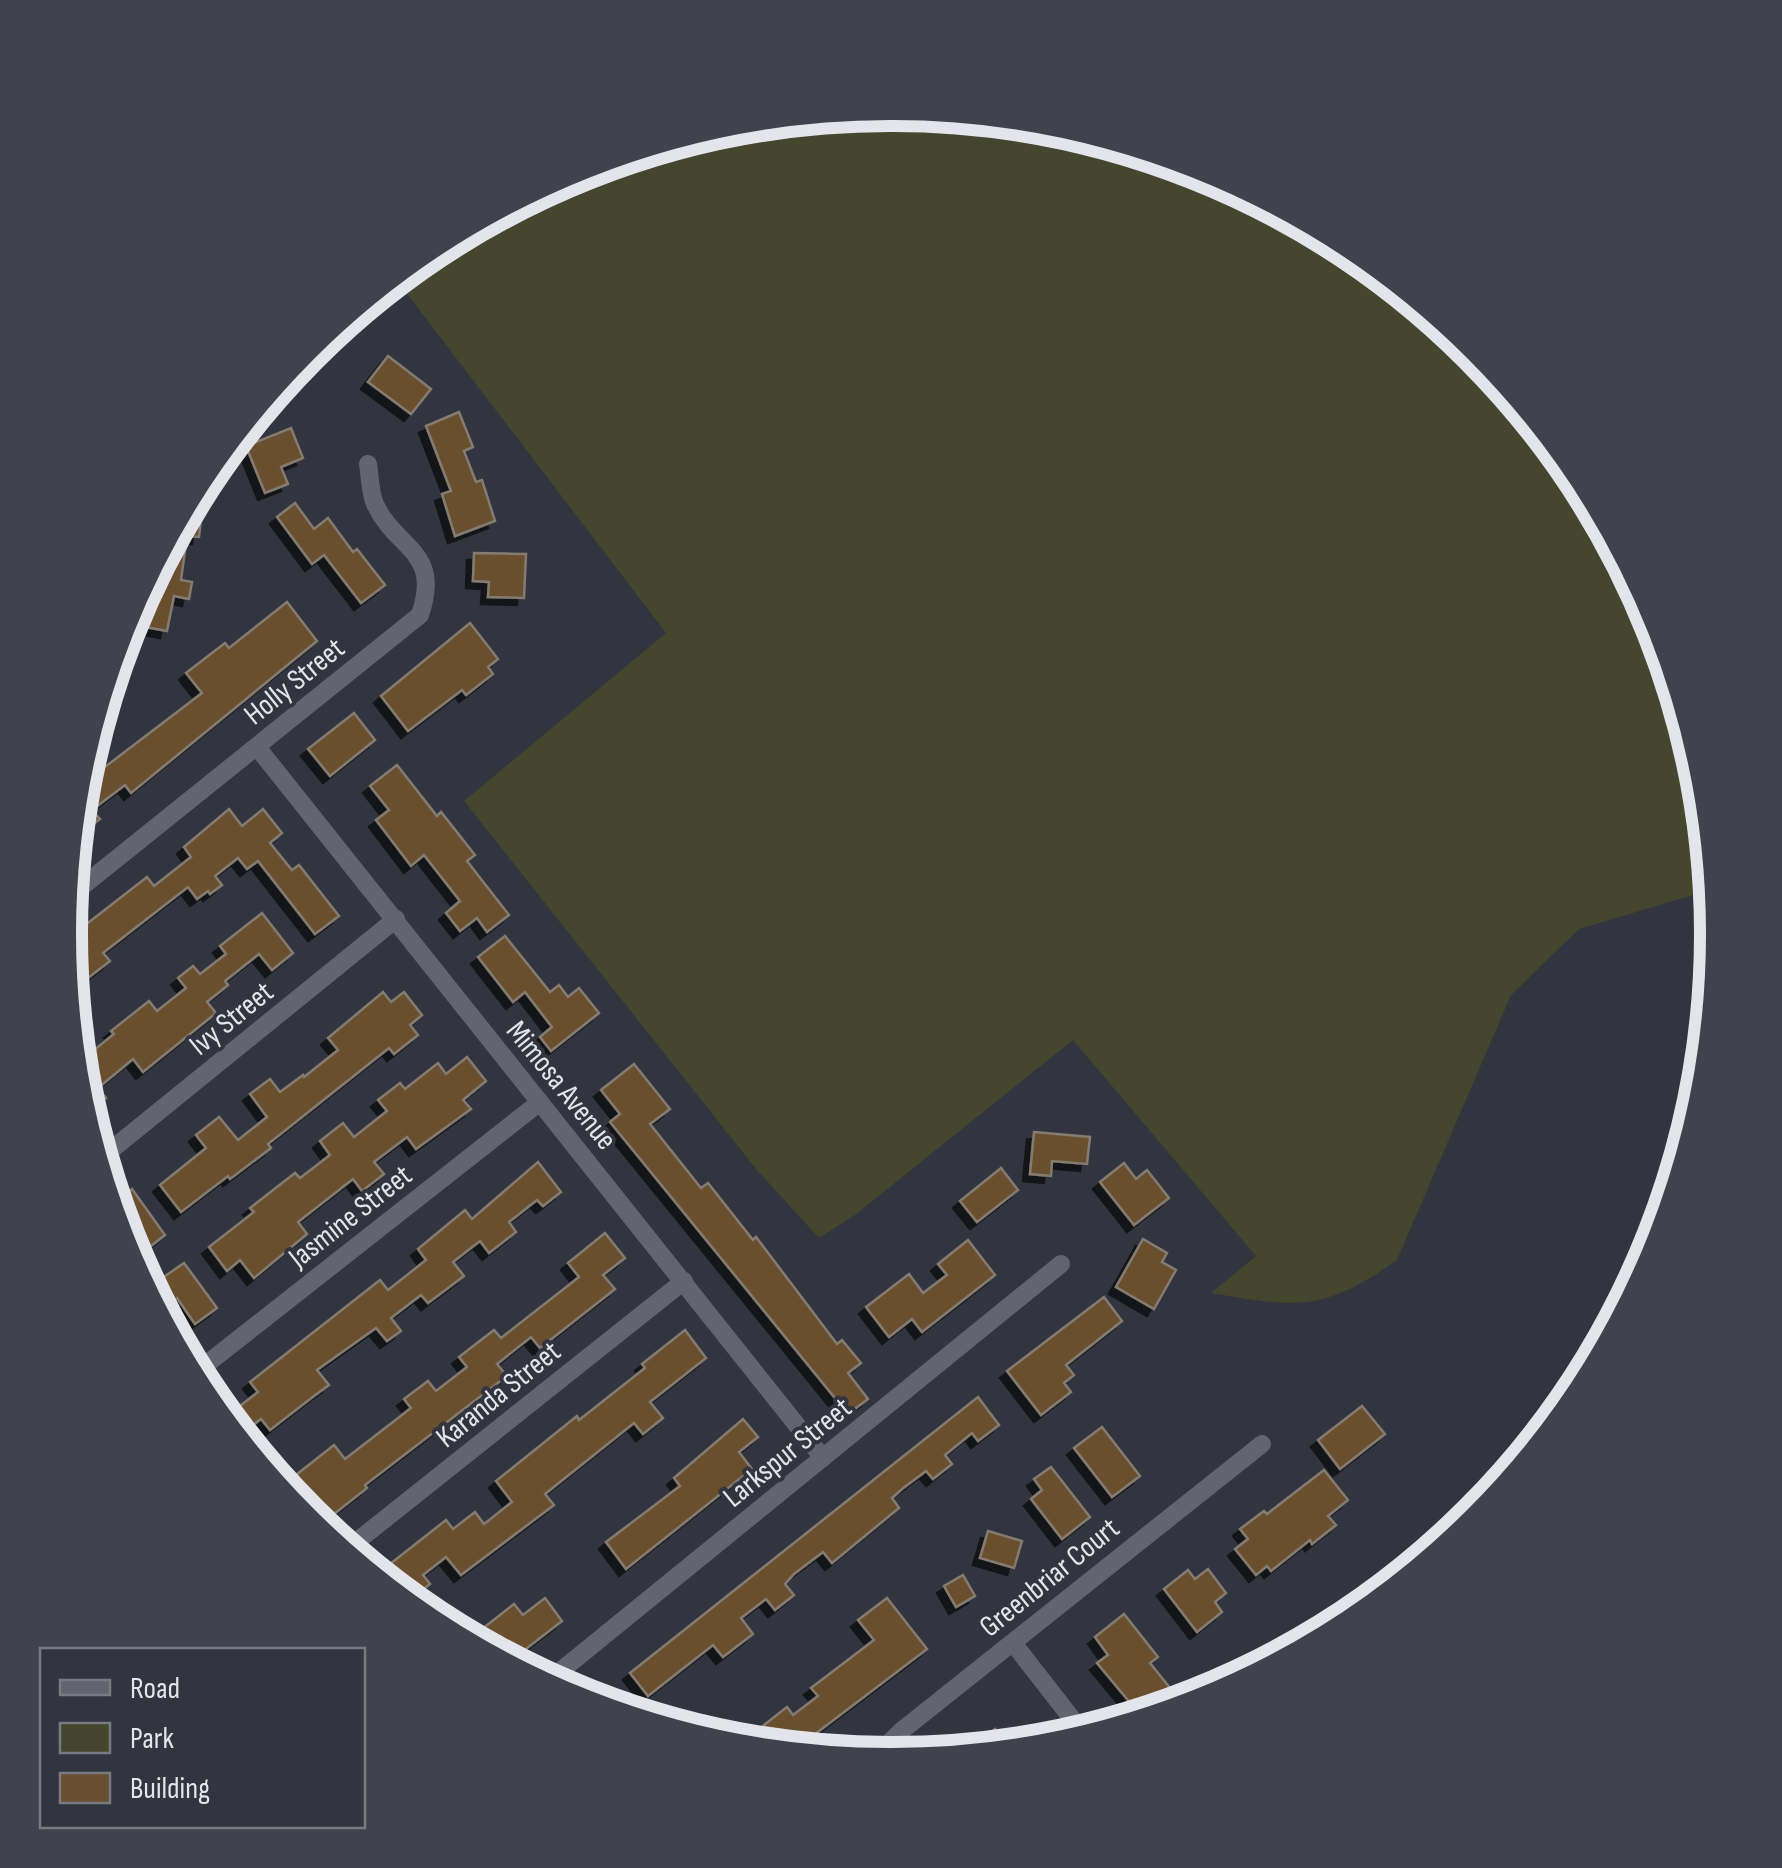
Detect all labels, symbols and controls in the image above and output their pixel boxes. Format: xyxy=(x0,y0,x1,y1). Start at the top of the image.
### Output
street label: Holly Street xyxy=(237,631,352,733)
street label: Ivy Street xyxy=(182,974,281,1063)
street label: Mimosa Avenue xyxy=(498,1014,624,1157)
street label: Jasmine Street xyxy=(281,1158,419,1277)
street label: Karanda Street xyxy=(429,1334,568,1456)
street label: Larkspur Street xyxy=(716,1390,859,1515)
street label: Greenbriar Court xyxy=(973,1511,1127,1645)
legend xyxy=(40,1648,365,1828)
text: Road xyxy=(130,1671,180,1707)
text: Park xyxy=(130,1721,174,1757)
text: Building xyxy=(130,1771,210,1807)

